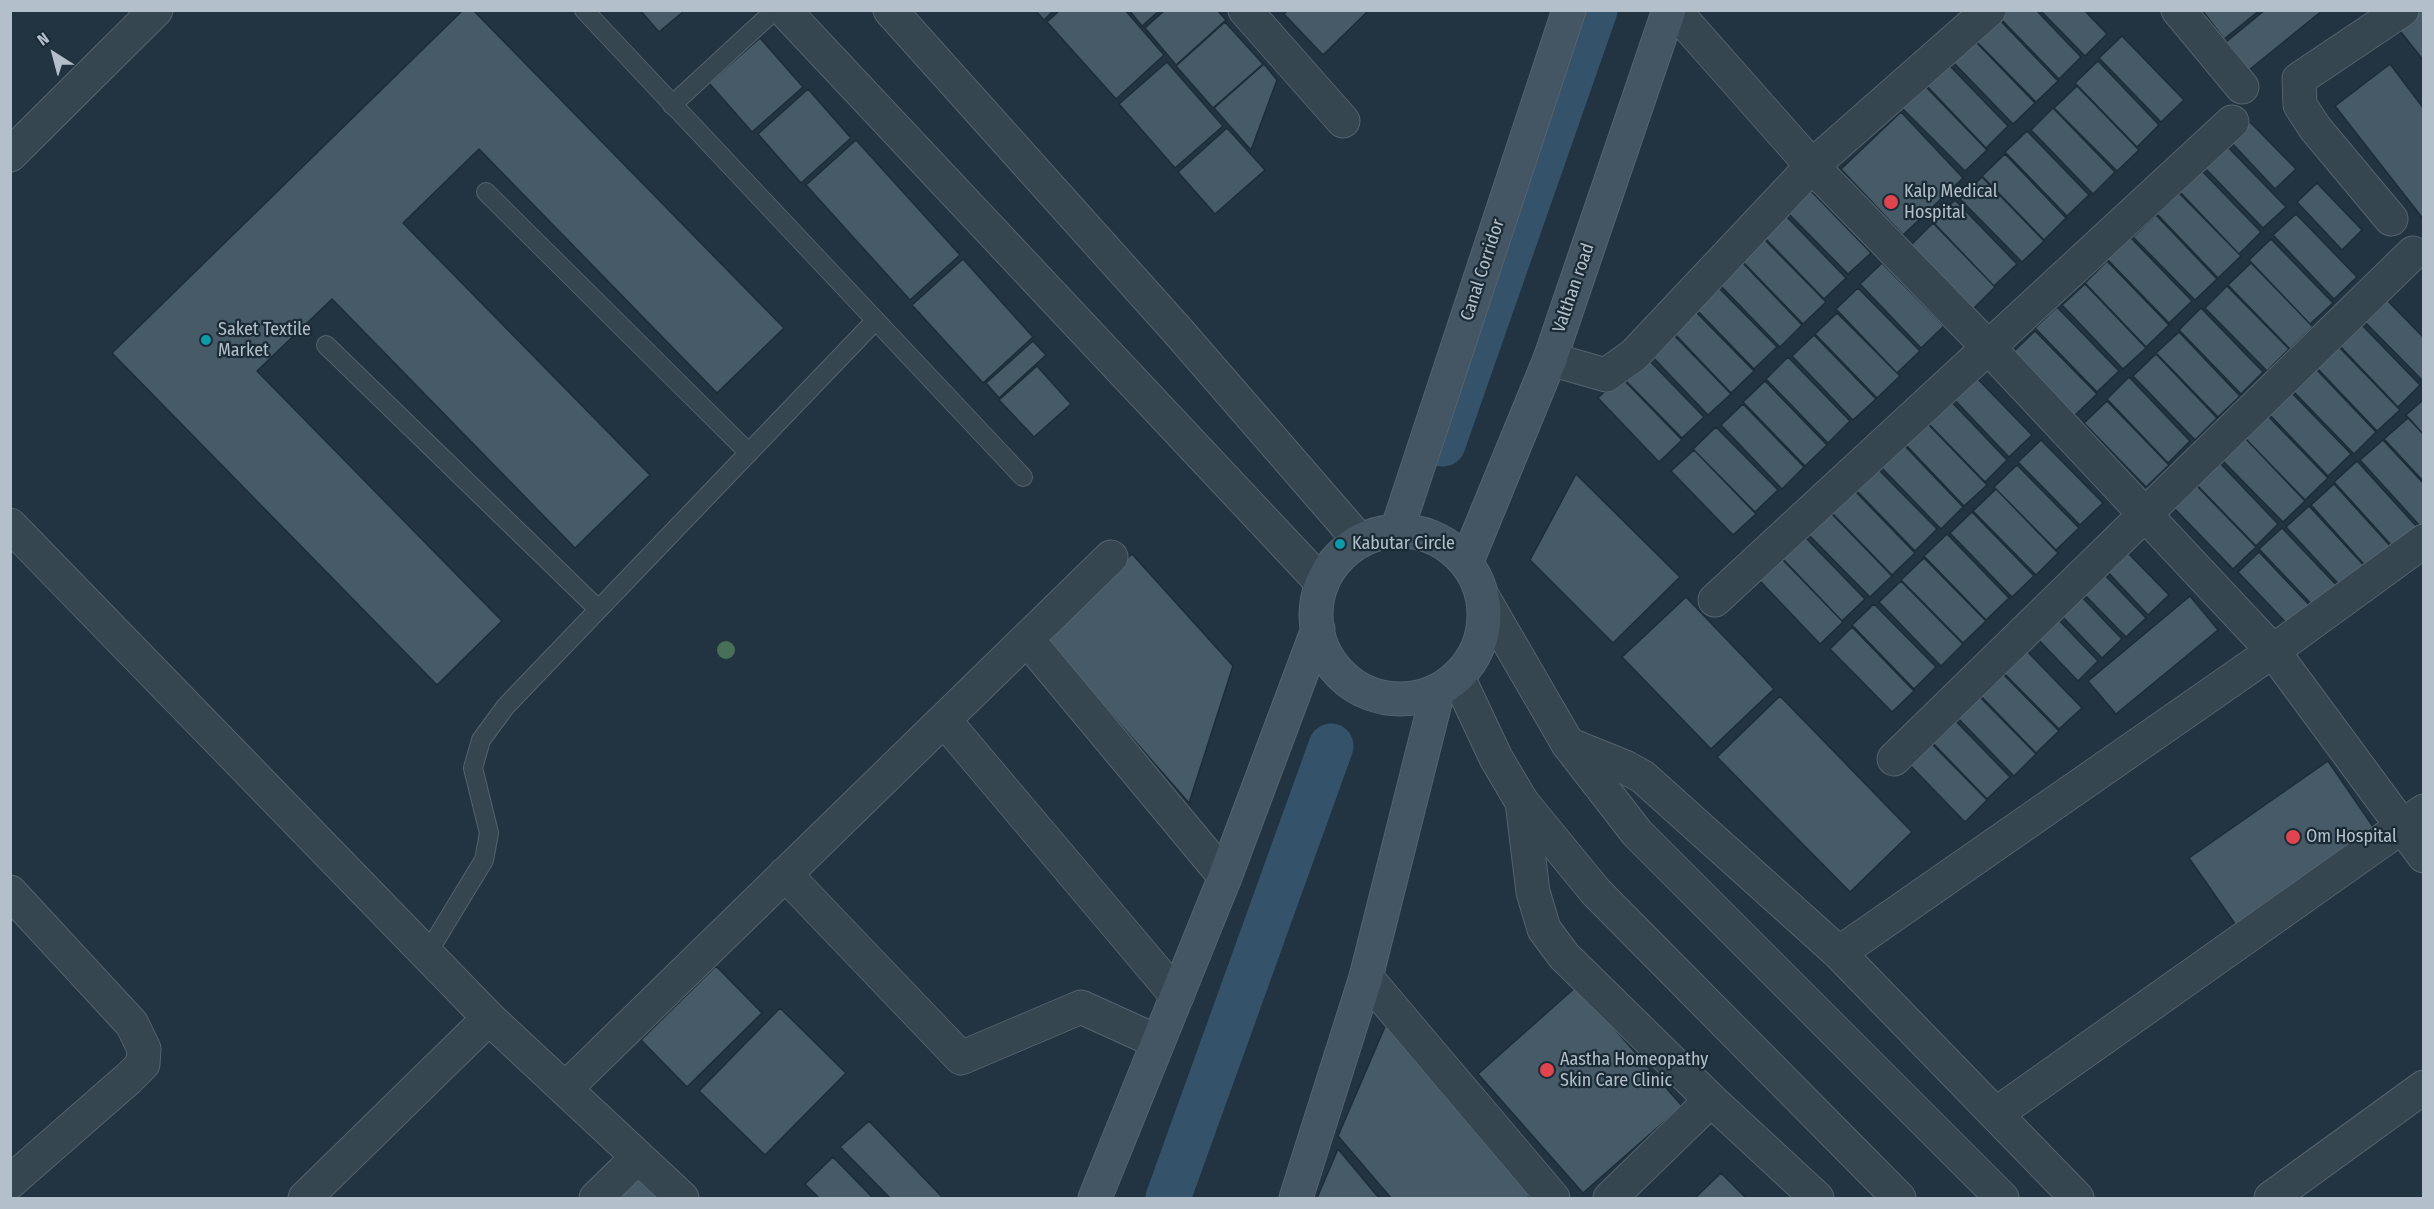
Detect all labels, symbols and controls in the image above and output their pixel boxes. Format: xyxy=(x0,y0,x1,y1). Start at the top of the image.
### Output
north arrow xyxy=(24,24,84,84)
text: N xyxy=(34,29,53,50)
place label: Kalp Medical Hospital xyxy=(1904,181,1997,224)
marker: Kalp Medical Hospital xyxy=(1882,193,1900,211)
street label: Canal Corridor xyxy=(1456,216,1510,324)
street label: Valthan road xyxy=(1549,240,1599,336)
place label: Saket Textile Market xyxy=(218,319,311,362)
marker: Saket Textile Market xyxy=(199,333,213,347)
place label: Kabutar Circle xyxy=(1352,533,1455,555)
marker: Kabutar Circle xyxy=(1333,537,1347,551)
place label: Om Hospital xyxy=(2306,826,2397,848)
marker: Om Hospital xyxy=(2284,828,2302,846)
place label: Aastha Homeopathy Skin Care Clinic xyxy=(1560,1049,1708,1092)
marker: Aastha Homeopathy Skin Care Clinic xyxy=(1538,1061,1556,1079)

